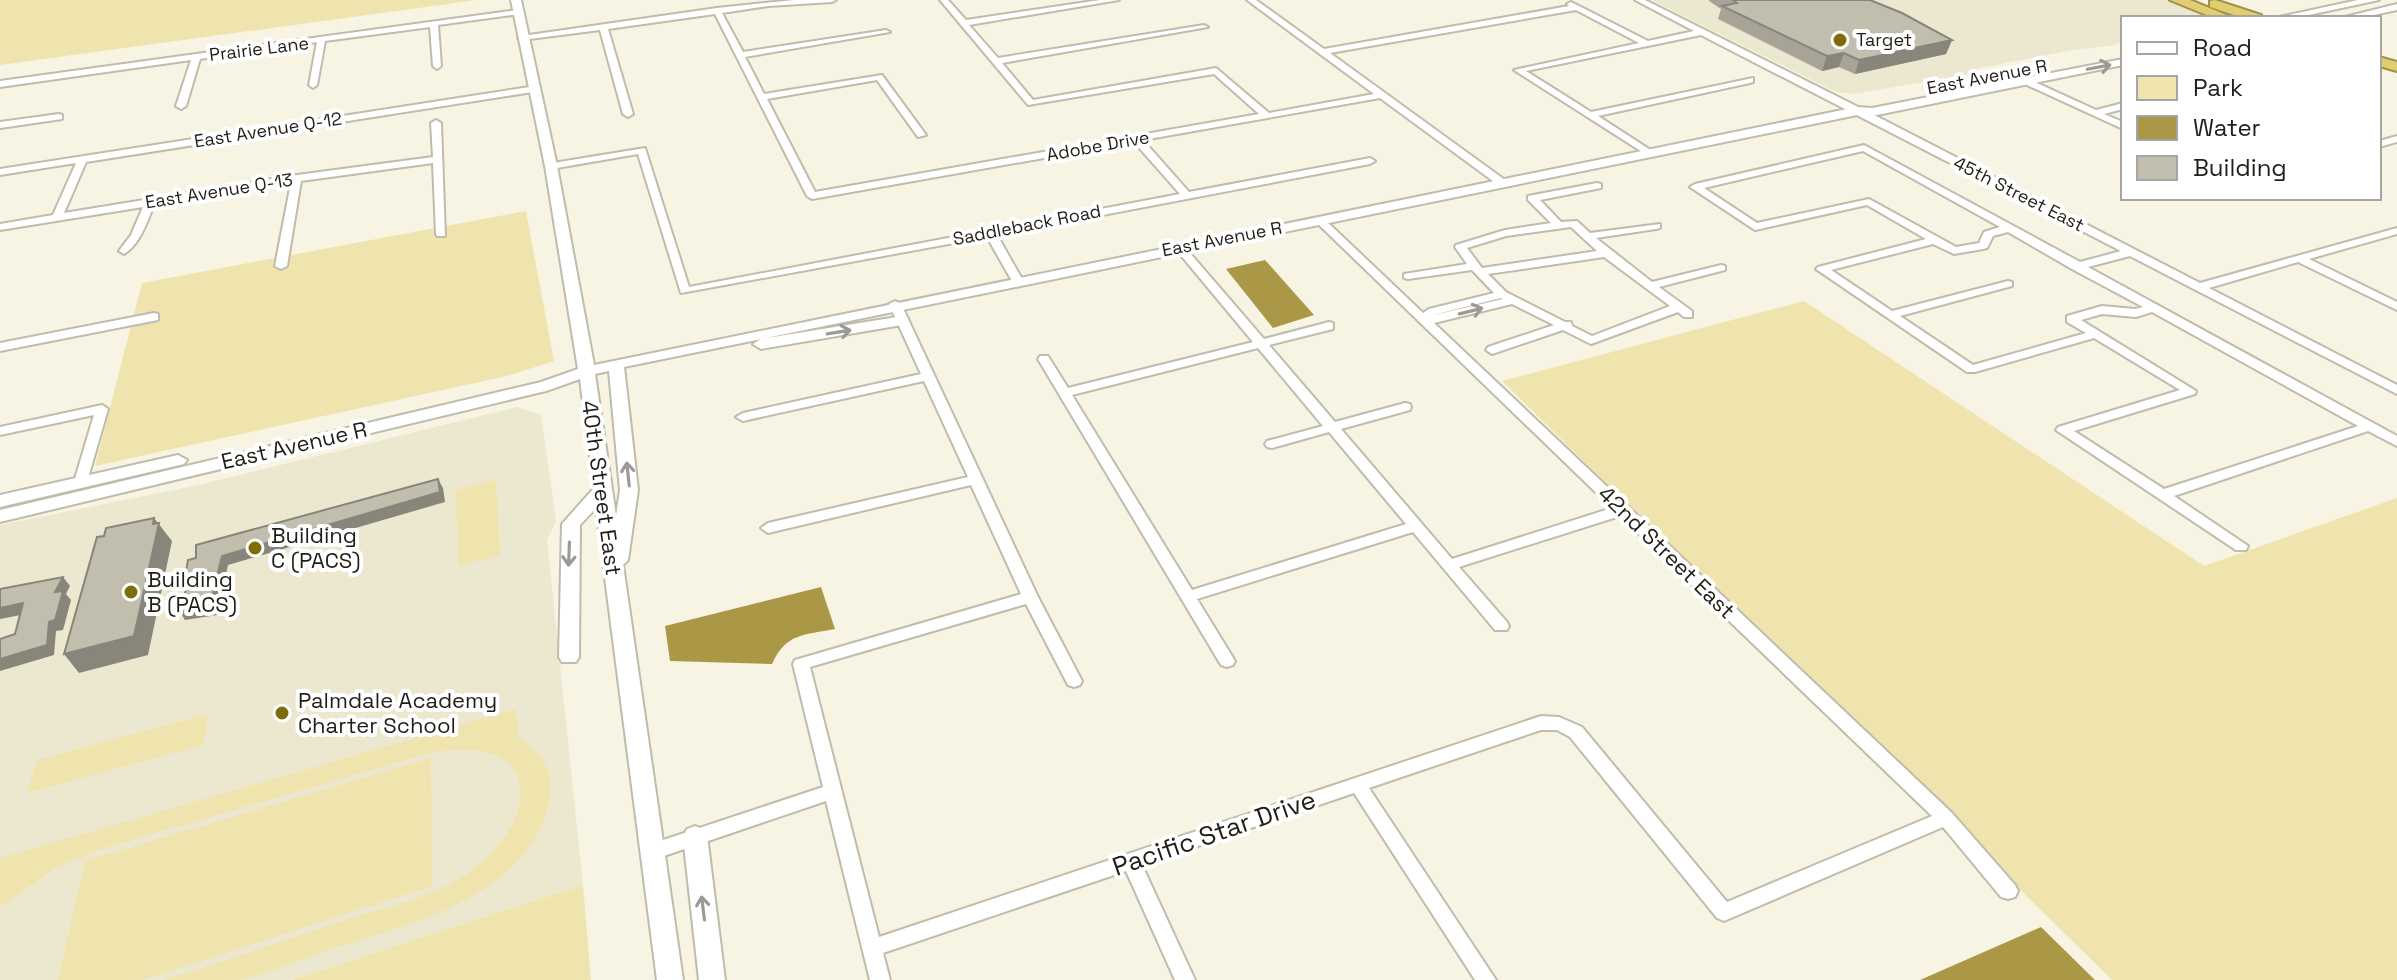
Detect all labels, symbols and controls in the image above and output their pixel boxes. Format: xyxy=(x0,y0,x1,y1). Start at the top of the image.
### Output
legend xyxy=(2121,16,2381,200)
place label: Target xyxy=(1856,28,1912,51)
street label: Prairie Lane xyxy=(208,31,310,66)
marker: Target xyxy=(1831,31,1849,49)
text: Road xyxy=(2193,32,2252,63)
street label: East Avenue R xyxy=(1925,54,2049,99)
one-way arrow xyxy=(2086,58,2111,73)
text: Park xyxy=(2193,72,2243,103)
street label: East Avenue Q-12 xyxy=(192,106,343,153)
text: Water xyxy=(2193,112,2261,143)
street label: Adobe Drive xyxy=(1045,125,1151,166)
street label: 45th Street East xyxy=(1950,151,2088,236)
text: Building xyxy=(2193,152,2287,183)
street label: East Avenue Q-13 xyxy=(143,167,294,214)
street label: Saddleback Road xyxy=(951,199,1103,250)
street label: East Avenue R xyxy=(1160,216,1284,261)
one-way arrow xyxy=(1458,302,1483,317)
one-way arrow xyxy=(826,323,851,338)
street label: 40th Street East xyxy=(576,399,628,577)
street label: East Avenue R xyxy=(218,415,370,475)
one-way arrow xyxy=(620,461,635,488)
street label: 42nd Street East xyxy=(1593,480,1741,624)
place label: Building C (PACS) xyxy=(271,521,361,574)
marker: Building C (PACS) xyxy=(246,539,264,557)
one-way arrow xyxy=(562,540,577,567)
place label: Building B (PACS) xyxy=(147,565,237,618)
marker: Building B (PACS) xyxy=(122,583,140,601)
place label: Palmdale Academy Charter School xyxy=(298,686,497,739)
marker: Palmdale Academy Charter School xyxy=(273,704,291,722)
street label: Pacific Star Drive xyxy=(1108,782,1320,884)
one-way arrow xyxy=(696,895,711,922)

